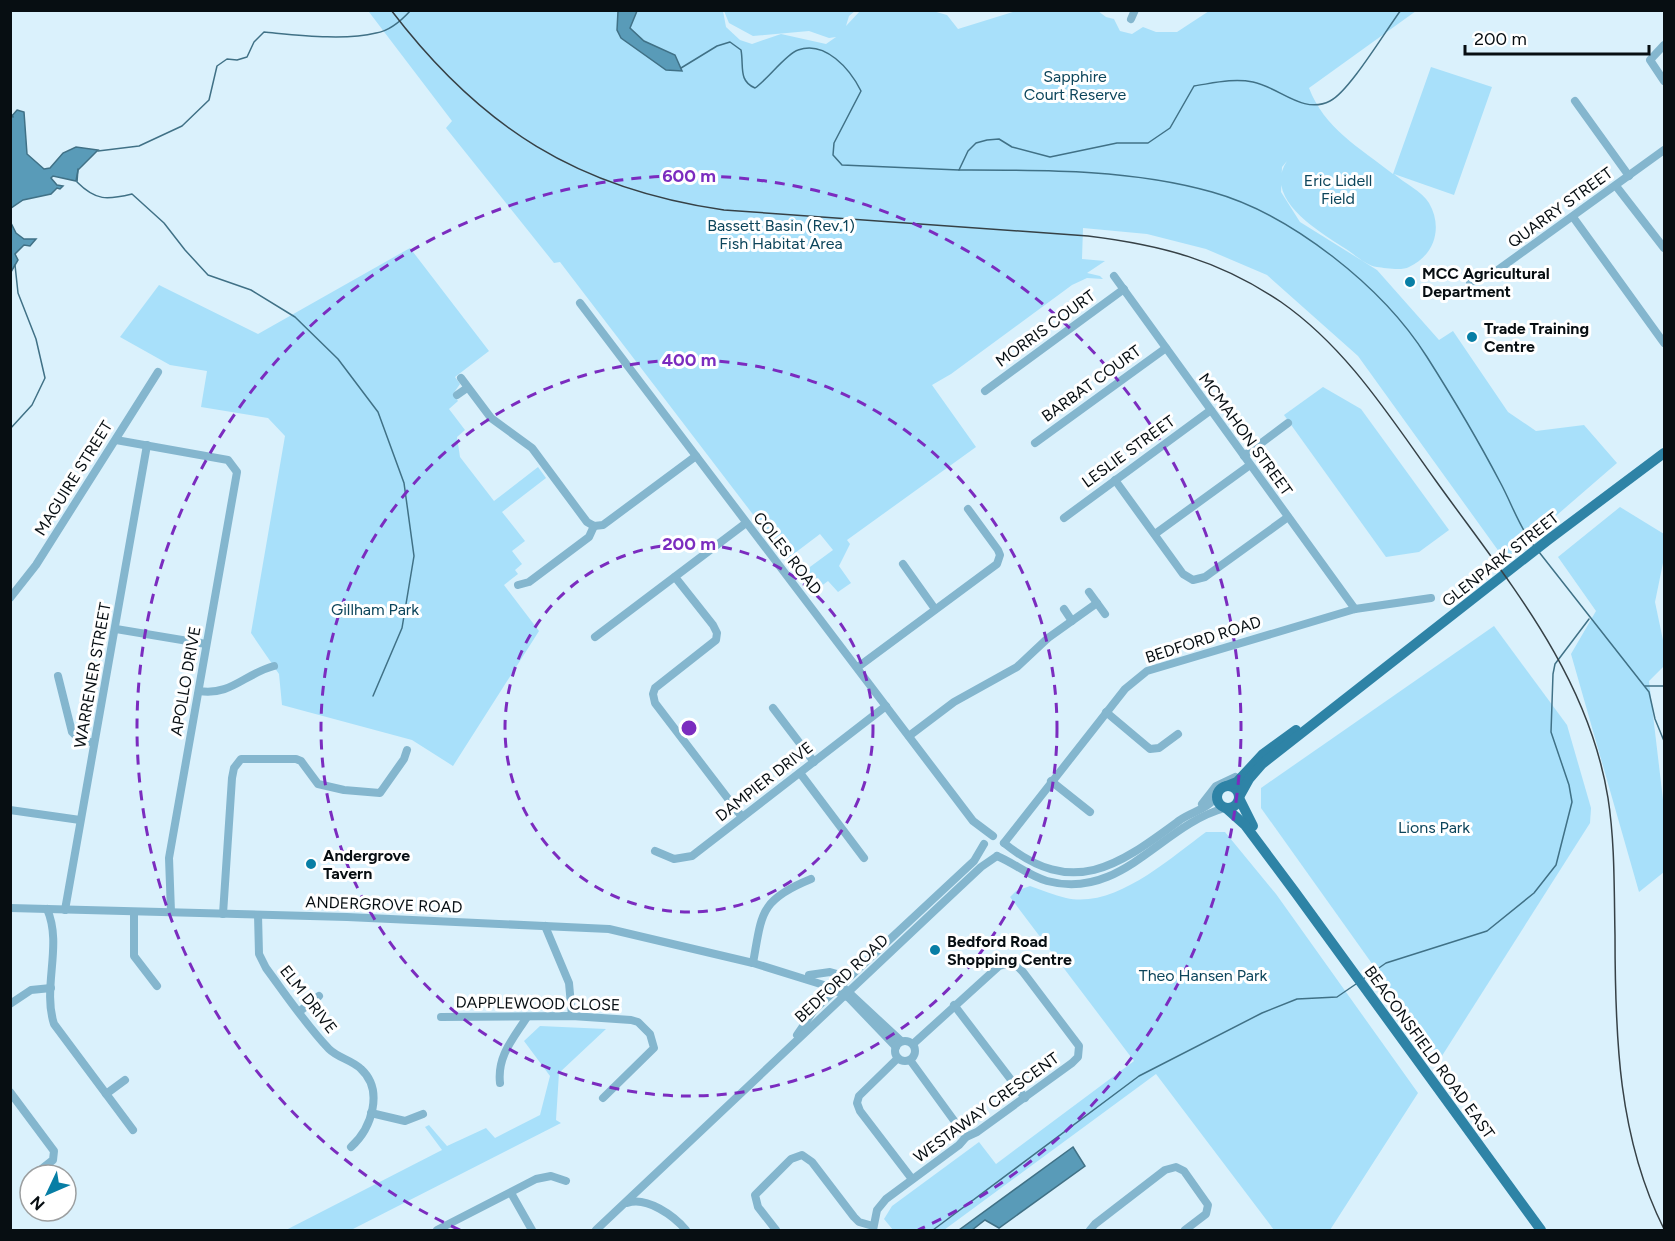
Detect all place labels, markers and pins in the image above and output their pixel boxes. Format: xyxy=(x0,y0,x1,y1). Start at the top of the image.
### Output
place label: MCC Agricultural Department xyxy=(1422,264,1550,301)
marker: MCC Agricultural Department xyxy=(1403,275,1417,289)
place label: Trade Training Centre xyxy=(1484,319,1589,356)
marker: Trade Training Centre xyxy=(1465,330,1479,344)
centre of rings xyxy=(679,718,699,738)
place label: Andergrove Tavern xyxy=(323,846,410,883)
marker: Andergrove Tavern xyxy=(304,857,318,871)
place label: Bedford Road Shopping Centre xyxy=(947,932,1072,969)
marker: Bedford Road Shopping Centre xyxy=(928,943,942,957)

